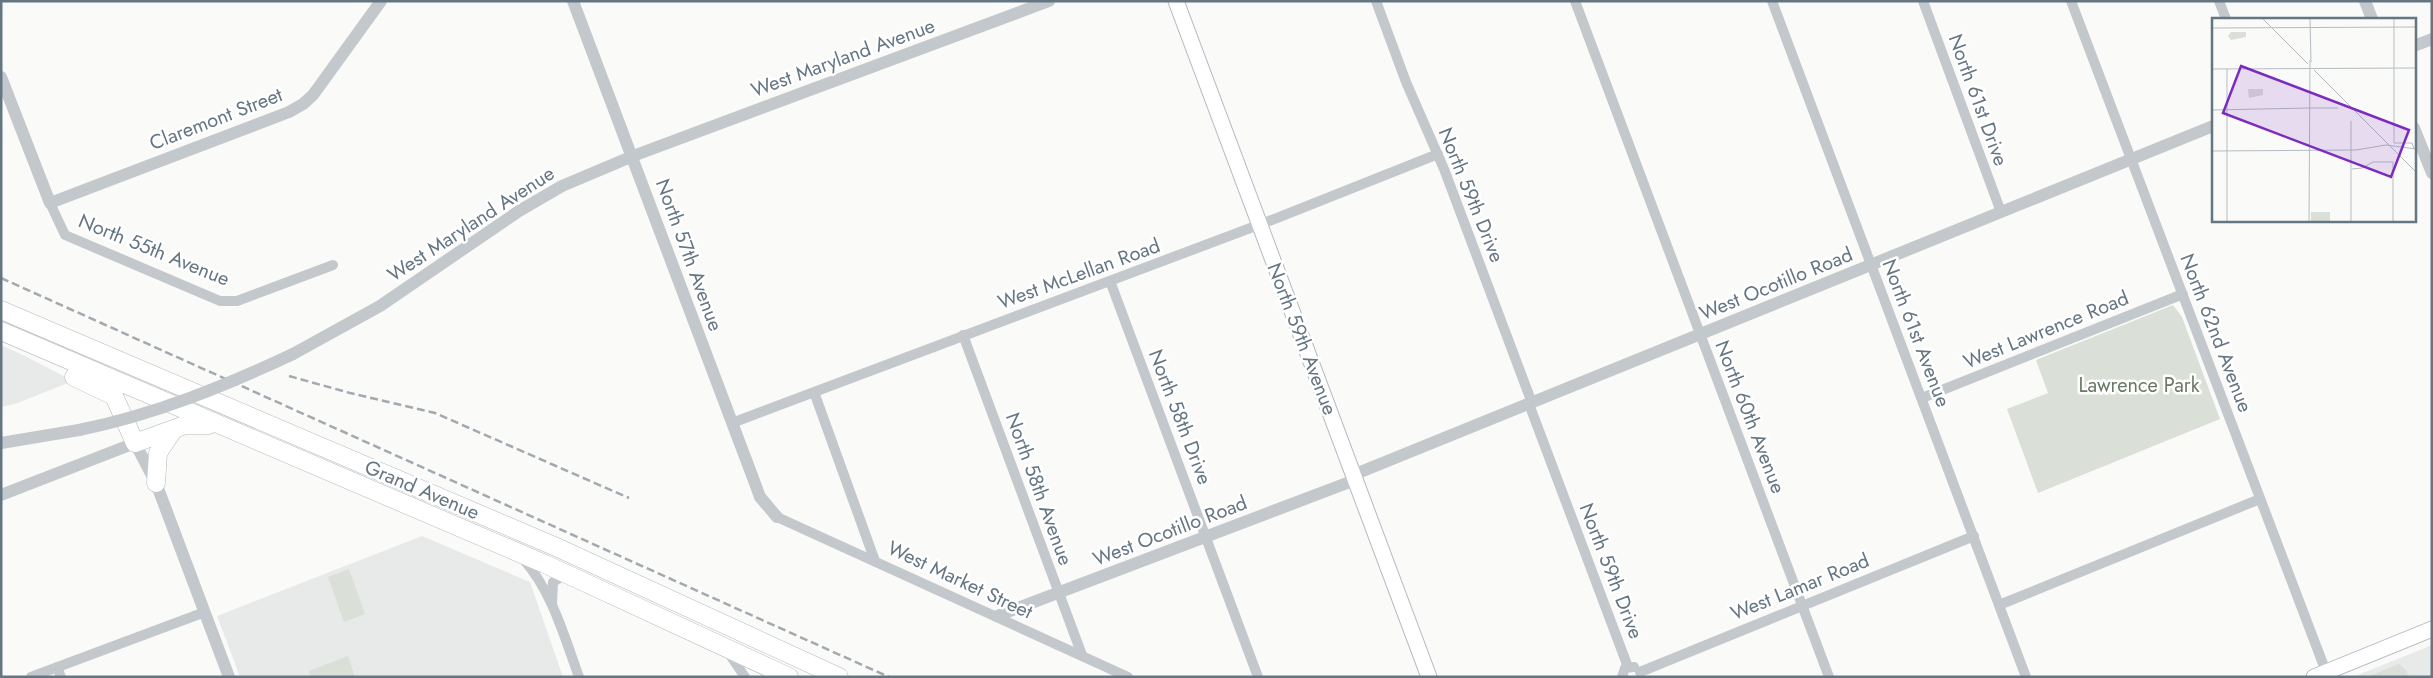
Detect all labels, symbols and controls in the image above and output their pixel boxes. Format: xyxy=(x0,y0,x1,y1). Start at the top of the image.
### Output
street label: West Maryland Avenue xyxy=(747,11,939,105)
inset map xyxy=(2212,18,2416,221)
street label: North 61st Drive xyxy=(1941,30,2015,170)
street label: Claremont Street xyxy=(145,80,287,158)
street label: North 59th Drive xyxy=(1431,123,1511,267)
street label: West Maryland Avenue xyxy=(382,159,560,289)
street label: North 57th Avenue xyxy=(648,175,730,335)
street label: North 55th Avenue xyxy=(74,206,234,294)
street label: West McLellan Road xyxy=(994,231,1164,317)
street label: West Ocotillo Road xyxy=(1695,240,1857,328)
street label: North 62nd Avenue xyxy=(2172,250,2260,416)
street label: North 61st Avenue xyxy=(1874,255,1958,411)
street label: North 59th Avenue xyxy=(1260,259,1344,419)
street label: West Lawrence Road xyxy=(1959,284,2133,376)
street label: North 60th Avenue xyxy=(1707,336,1793,498)
street label: North 58th Drive xyxy=(1141,345,1219,489)
park label: Lawrence Park xyxy=(2079,371,2200,400)
street label: North 58th Avenue xyxy=(998,409,1080,569)
street label: Grand Avenue xyxy=(360,453,484,527)
street label: West Ocotillo Road xyxy=(1089,488,1251,574)
street label: North 59th Drive xyxy=(1572,499,1650,643)
street label: West Market Street xyxy=(883,534,1038,626)
street label: West Lamar Road xyxy=(1726,546,1874,628)

